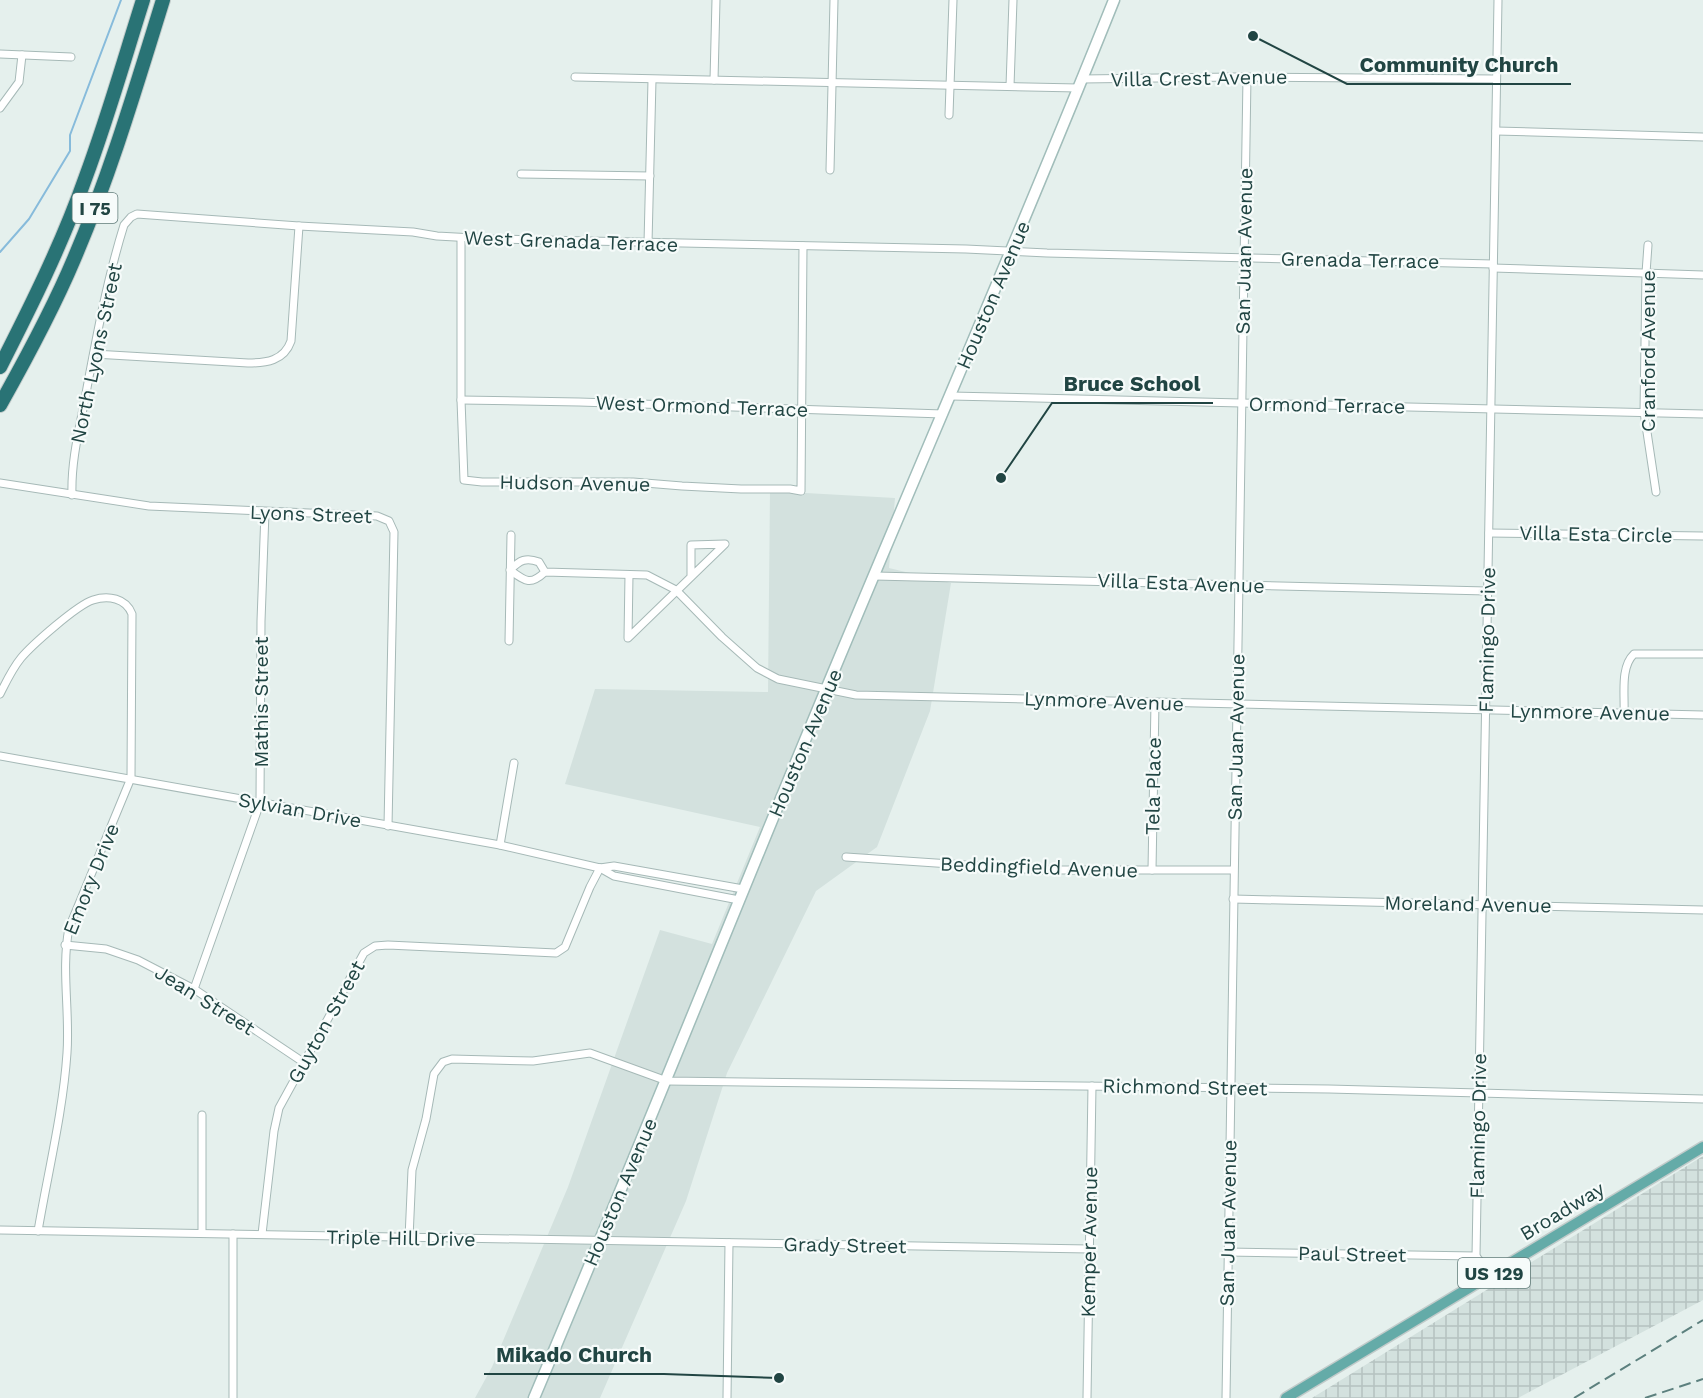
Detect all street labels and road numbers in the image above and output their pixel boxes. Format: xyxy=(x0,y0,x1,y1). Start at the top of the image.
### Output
street label: Villa Crest Avenue xyxy=(1110,64,1288,92)
street label: San Juan Avenue xyxy=(1231,167,1257,335)
road number: I 75 xyxy=(72,193,118,223)
street label: Houston Avenue xyxy=(951,217,1035,373)
street label: West Grenada Terrace xyxy=(463,225,679,257)
street label: Grenada Terrace xyxy=(1280,247,1440,273)
street label: North Lyons Street xyxy=(65,260,127,446)
street label: Cranford Avenue xyxy=(1636,270,1660,432)
street label: West Ormond Terrace xyxy=(595,390,809,422)
street label: Ormond Terrace xyxy=(1248,392,1406,418)
street label: Hudson Avenue xyxy=(499,470,651,496)
street label: Lyons Street xyxy=(249,500,373,528)
street label: Villa Esta Circle xyxy=(1519,521,1673,547)
street label: Flamingo Drive xyxy=(1474,567,1500,713)
street label: Villa Esta Avenue xyxy=(1097,568,1265,598)
street label: Mathis Street xyxy=(249,636,273,768)
street label: San Juan Avenue xyxy=(1223,653,1249,821)
street label: Houston Avenue xyxy=(763,665,847,821)
street label: Lynmore Avenue xyxy=(1024,686,1184,716)
street label: Lynmore Avenue xyxy=(1510,699,1670,725)
street label: Tela Place xyxy=(1140,737,1166,835)
street label: Sylvian Drive xyxy=(237,787,363,833)
street label: Emory Drive xyxy=(58,820,124,938)
street label: Beddingfield Avenue xyxy=(940,852,1138,882)
street label: Moreland Avenue xyxy=(1384,891,1552,917)
street label: Guyton Street xyxy=(282,956,370,1088)
street label: Jean Street xyxy=(151,960,260,1041)
street label: Flamingo Drive xyxy=(1465,1053,1491,1199)
street label: Richmond Street xyxy=(1102,1074,1268,1100)
street label: Houston Avenue xyxy=(578,1114,662,1270)
street label: San Juan Avenue xyxy=(1215,1139,1241,1307)
street label: Kemper Avenue xyxy=(1076,1166,1102,1318)
street label: Broadway xyxy=(1515,1176,1609,1246)
street label: Triple Hill Drive xyxy=(326,1225,476,1251)
street label: Grady Street xyxy=(783,1232,907,1258)
street label: Paul Street xyxy=(1298,1241,1407,1267)
road number: US 129 xyxy=(1458,1258,1530,1288)

